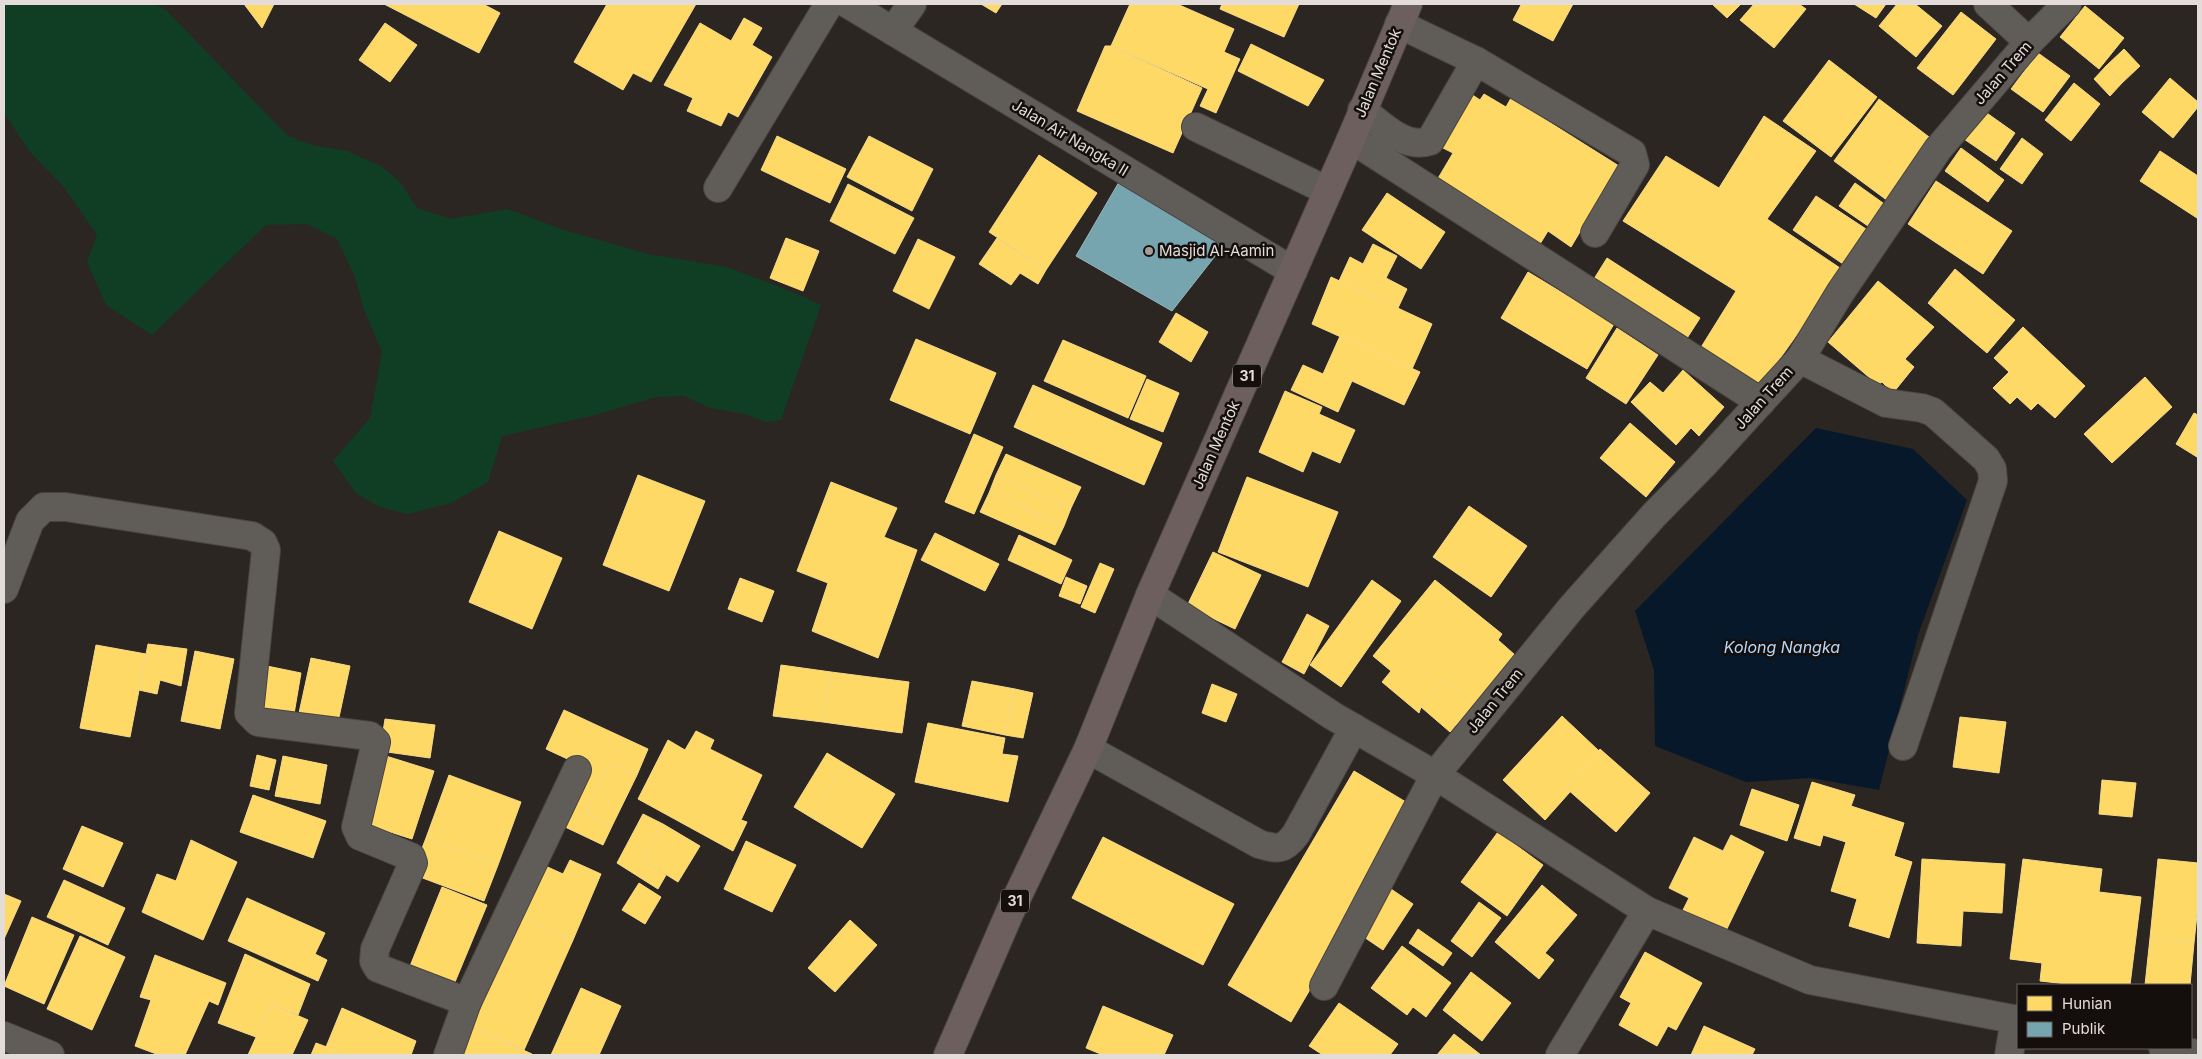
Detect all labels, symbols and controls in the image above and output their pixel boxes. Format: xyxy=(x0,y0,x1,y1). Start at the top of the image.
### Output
street label: Jalan Mentok xyxy=(1350,25,1405,120)
street label: Jalan Trem xyxy=(1970,37,2035,108)
street label: Jalan Air Nangka II xyxy=(1008,95,1132,180)
place label: Masjid Al-Aamin xyxy=(1159,241,1274,260)
marker: Masjid Al-Aamin xyxy=(1143,245,1155,257)
street label: Jalan Trem xyxy=(1730,362,1797,433)
road number: 31 xyxy=(1233,364,1261,388)
street label: Jalan Mentok xyxy=(1187,397,1244,492)
water label: Kolong Nangka xyxy=(1724,637,1840,657)
street label: Jalan Trem xyxy=(1463,664,1527,737)
road number: 31 xyxy=(1001,889,1029,912)
legend xyxy=(2017,984,2192,1049)
text: Hunian xyxy=(2062,994,2112,1013)
text: Publik xyxy=(2062,1019,2106,1038)

